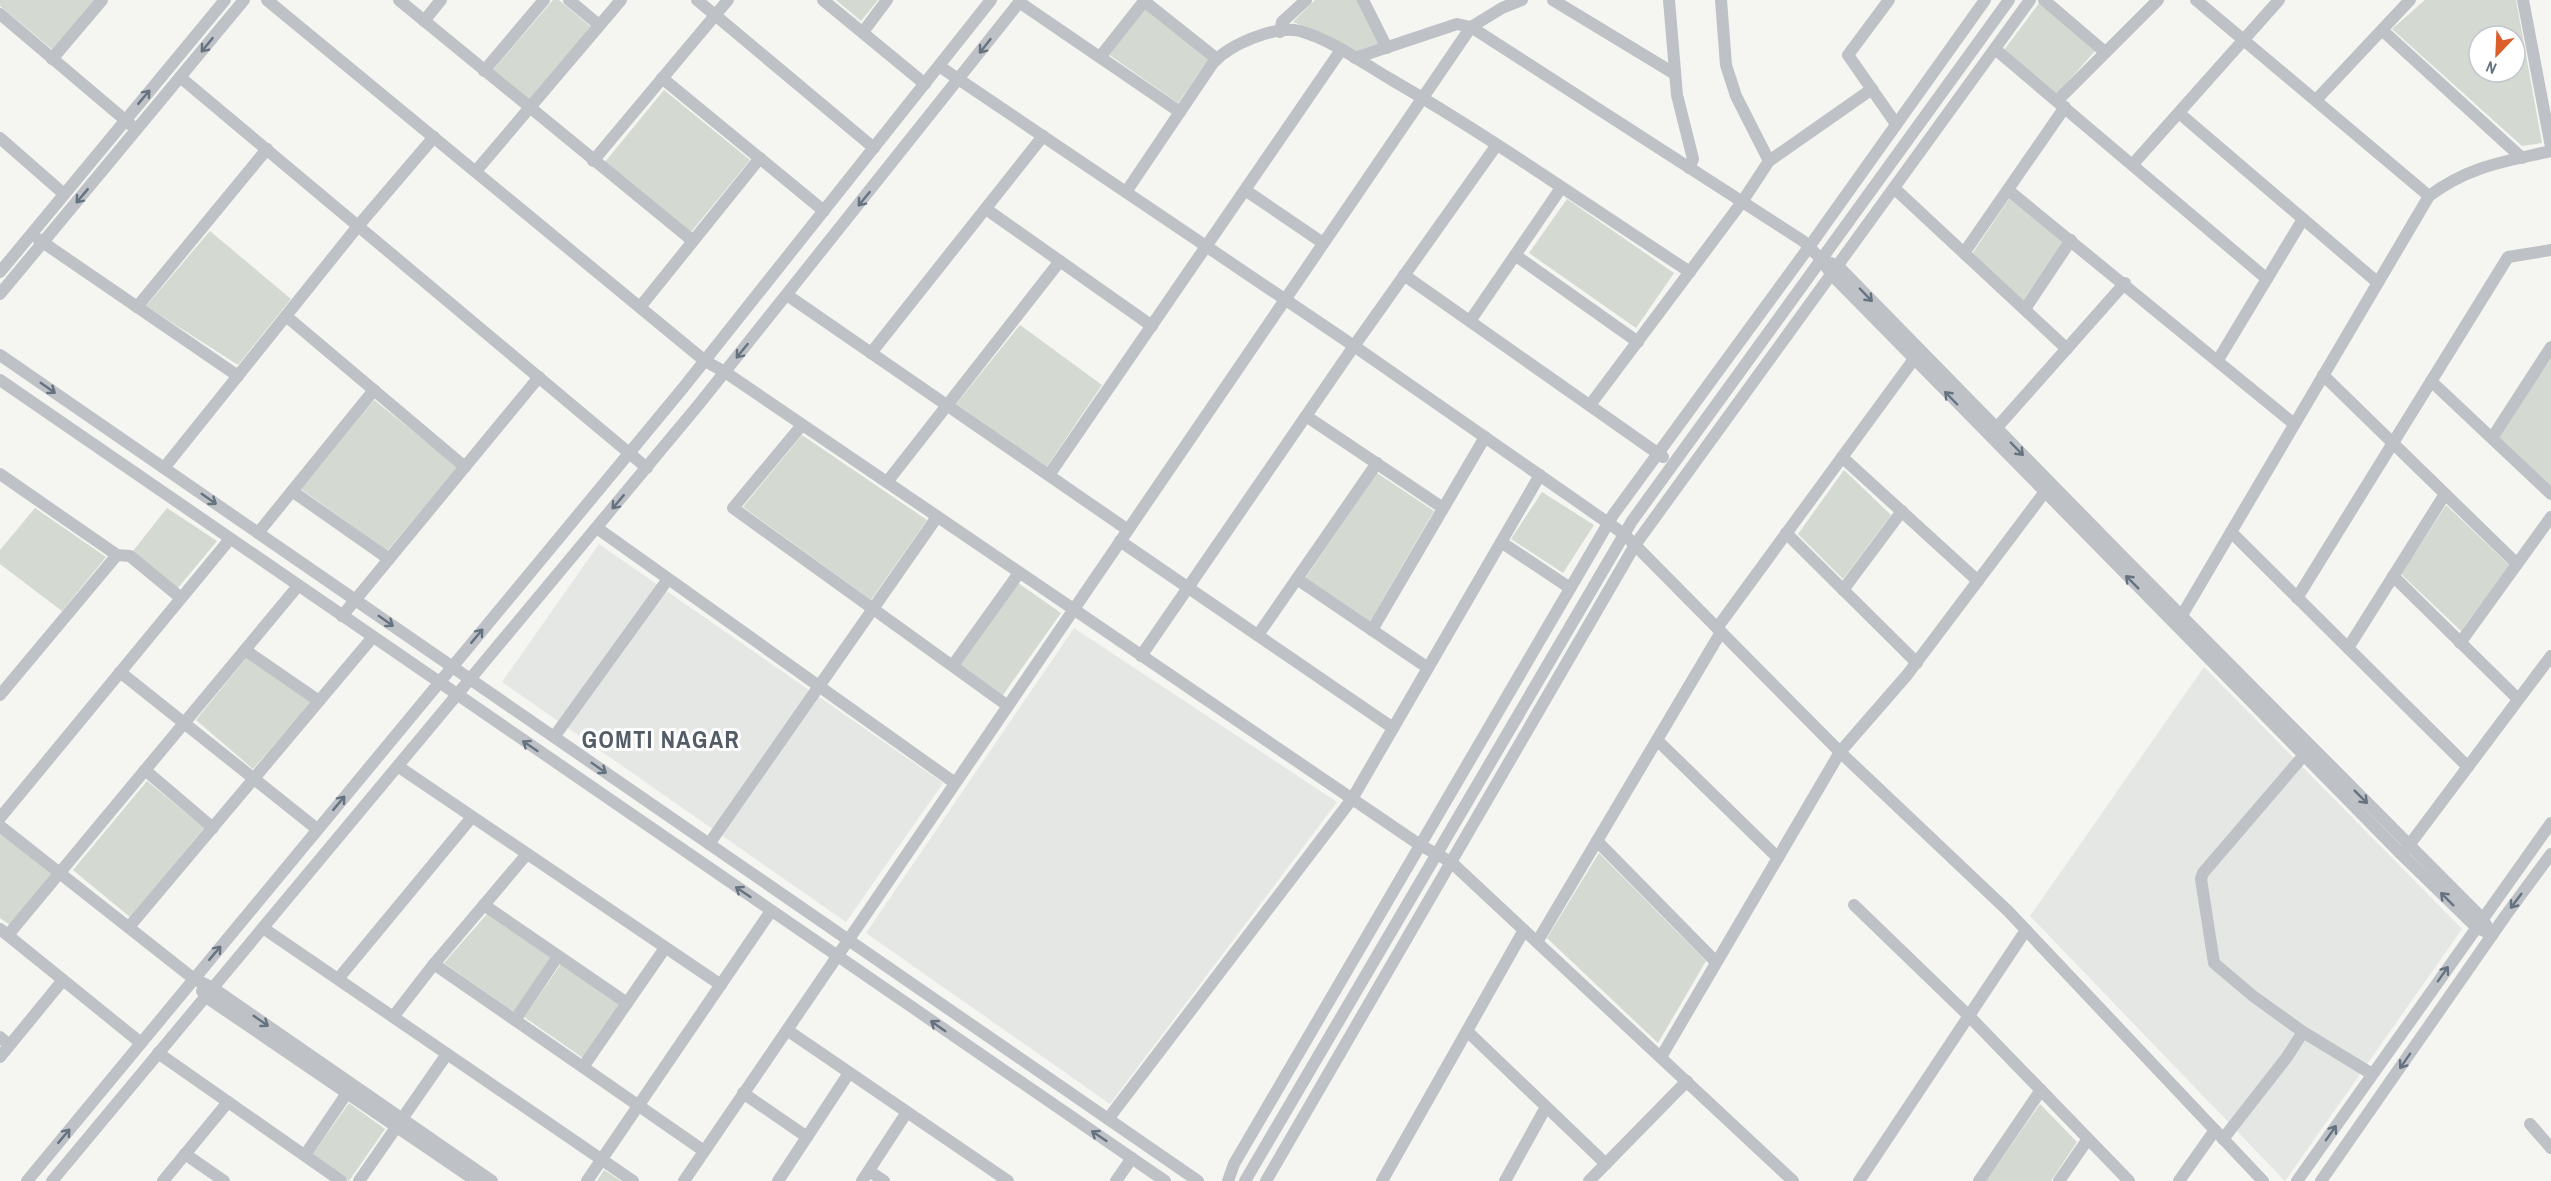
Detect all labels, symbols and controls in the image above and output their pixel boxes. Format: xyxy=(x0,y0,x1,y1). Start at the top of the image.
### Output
north arrow xyxy=(2467,24,2527,84)
one-way arrow xyxy=(200,37,213,53)
one-way arrow xyxy=(978,38,991,54)
text: N xyxy=(2482,56,2500,80)
one-way arrow xyxy=(138,89,151,105)
one-way arrow xyxy=(76,187,89,203)
one-way arrow xyxy=(857,191,870,207)
one-way arrow xyxy=(1859,287,1874,302)
one-way arrow xyxy=(735,343,748,359)
one-way arrow xyxy=(39,382,56,394)
one-way arrow xyxy=(1944,390,1959,405)
one-way arrow xyxy=(2010,442,2024,457)
one-way arrow xyxy=(200,493,216,505)
one-way arrow xyxy=(612,494,625,510)
one-way arrow xyxy=(2125,574,2140,589)
one-way arrow xyxy=(378,615,394,627)
one-way arrow xyxy=(470,629,484,644)
district label: GOMTI NAGAR xyxy=(582,723,740,755)
one-way arrow xyxy=(522,740,539,752)
one-way arrow xyxy=(590,762,606,774)
one-way arrow xyxy=(2353,790,2368,805)
one-way arrow xyxy=(333,795,346,811)
one-way arrow xyxy=(735,886,752,898)
one-way arrow xyxy=(2440,892,2455,906)
one-way arrow xyxy=(2510,893,2522,909)
one-way arrow xyxy=(208,946,222,961)
one-way arrow xyxy=(2437,966,2449,982)
one-way arrow xyxy=(252,1015,268,1027)
one-way arrow xyxy=(931,1020,947,1032)
one-way arrow xyxy=(2399,1053,2411,1069)
one-way arrow xyxy=(2325,1126,2337,1142)
one-way arrow xyxy=(58,1128,71,1144)
one-way arrow xyxy=(1092,1130,1108,1142)

